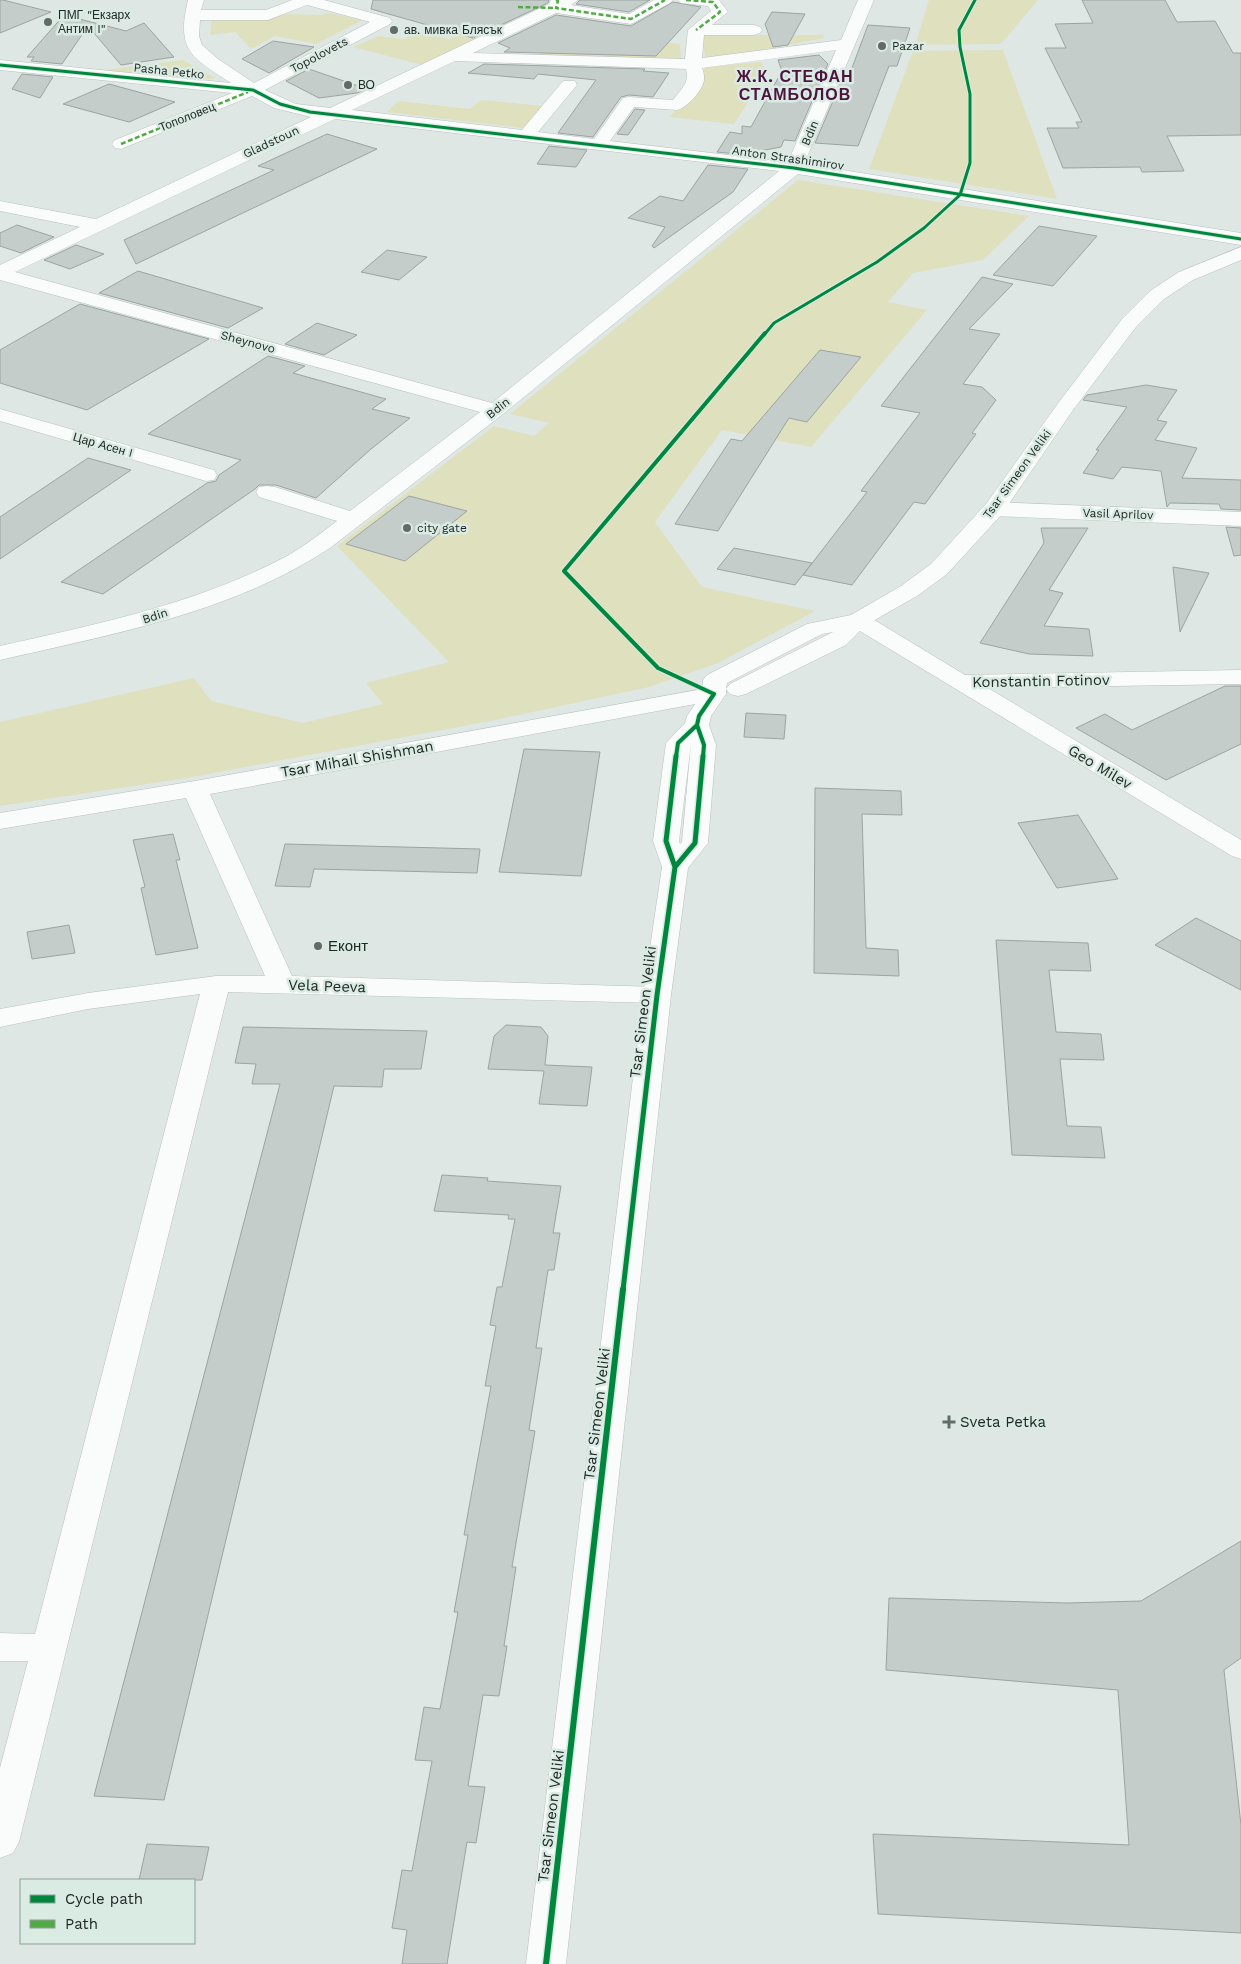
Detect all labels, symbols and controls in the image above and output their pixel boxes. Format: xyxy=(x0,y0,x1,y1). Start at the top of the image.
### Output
place label: ПМГ "Екзарх Антим I" xyxy=(58,8,130,36)
marker: ПМГ "Екзарх Антим I" xyxy=(42,16,54,28)
place label: ав. мивка Блясък xyxy=(404,23,503,37)
marker: ав. мивка Блясък xyxy=(388,24,400,36)
street label: Topolovets xyxy=(288,34,350,76)
place label: Pazar xyxy=(892,39,924,53)
marker: Pazar xyxy=(876,40,888,52)
street label: Pasha Petko xyxy=(133,60,205,82)
district label: Ж.К. СТЕФАН СТАМБОЛОВ xyxy=(735,67,854,104)
place label: ВО xyxy=(358,78,375,92)
marker: ВО xyxy=(342,79,354,91)
street label: Тополовец xyxy=(157,99,217,135)
street label: Bdin xyxy=(798,118,822,148)
street label: Gladstoun xyxy=(241,123,301,161)
street label: Anton Strashimirov xyxy=(731,143,846,173)
street label: Sheynovo xyxy=(219,328,277,356)
street label: Bdin xyxy=(483,394,513,422)
street label: Tsar Simeon Veliki xyxy=(980,427,1054,521)
street label: Цар Асен I xyxy=(71,430,135,460)
street label: Vasil Aprilov xyxy=(1082,506,1154,522)
place label: city gate xyxy=(417,521,467,535)
marker: city gate xyxy=(401,522,413,534)
street label: Bdin xyxy=(140,605,170,627)
street label: Konstantin Fotinov xyxy=(972,671,1110,691)
street label: Tsar Mihail Shishman xyxy=(279,737,435,781)
street label: Geo Milev xyxy=(1065,741,1135,793)
place label: Еконт xyxy=(328,937,368,955)
marker: Еконт xyxy=(312,940,324,952)
street label: Tsar Simeon Veliki xyxy=(626,945,660,1079)
street label: Vela Peeva xyxy=(288,976,367,996)
street label: Tsar Simeon Veliki xyxy=(580,1347,614,1481)
place label: Sveta Petka xyxy=(960,1413,1046,1431)
marker: Sveta Petka xyxy=(942,1415,956,1429)
street label: Tsar Simeon Veliki xyxy=(534,1749,568,1883)
legend xyxy=(20,1879,195,1944)
text: Cycle path xyxy=(65,1890,143,1908)
text: Path xyxy=(65,1915,98,1933)

